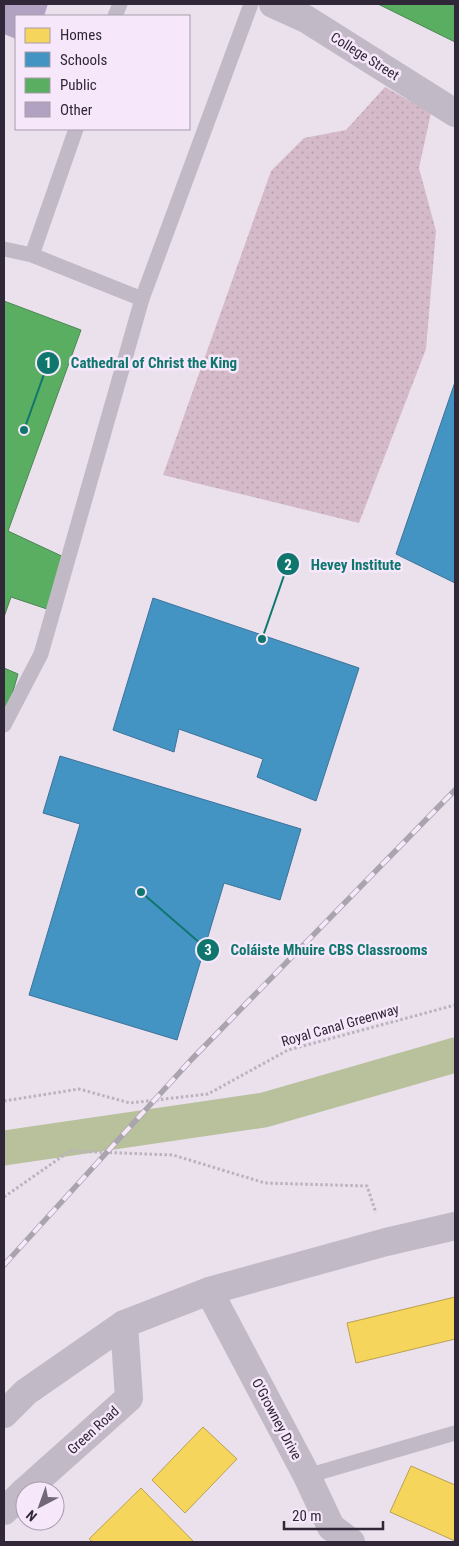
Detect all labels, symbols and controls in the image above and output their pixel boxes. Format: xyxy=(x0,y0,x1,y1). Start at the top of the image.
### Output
legend xyxy=(15,15,190,130)
text: Homes xyxy=(60,26,102,44)
street label: College Street xyxy=(328,29,402,83)
text: Schools xyxy=(60,51,107,69)
text: Public xyxy=(60,76,97,94)
text: Other xyxy=(60,101,93,119)
callout: Cathedral of Christ the King xyxy=(36,348,247,378)
text: 1 xyxy=(44,354,52,372)
text: Cathedral of Christ the King xyxy=(71,354,237,372)
callout: Hevey Institute xyxy=(276,549,411,579)
text: 2 xyxy=(284,556,292,574)
text: Hevey Institute xyxy=(311,556,401,574)
callout: Coláiste Mhuire CBS Classrooms xyxy=(195,935,438,965)
text: 3 xyxy=(204,941,212,959)
text: Coláiste Mhuire CBS Classrooms xyxy=(230,941,428,959)
street label: Royal Canal Greenway xyxy=(279,1001,401,1049)
street label: O'Growney Drive xyxy=(249,1376,305,1463)
street label: Green Road xyxy=(64,1403,122,1457)
north arrow xyxy=(15,1481,65,1531)
scale bar xyxy=(284,1498,383,1530)
text: N xyxy=(23,1507,40,1525)
text: 20 m xyxy=(292,1507,322,1525)

